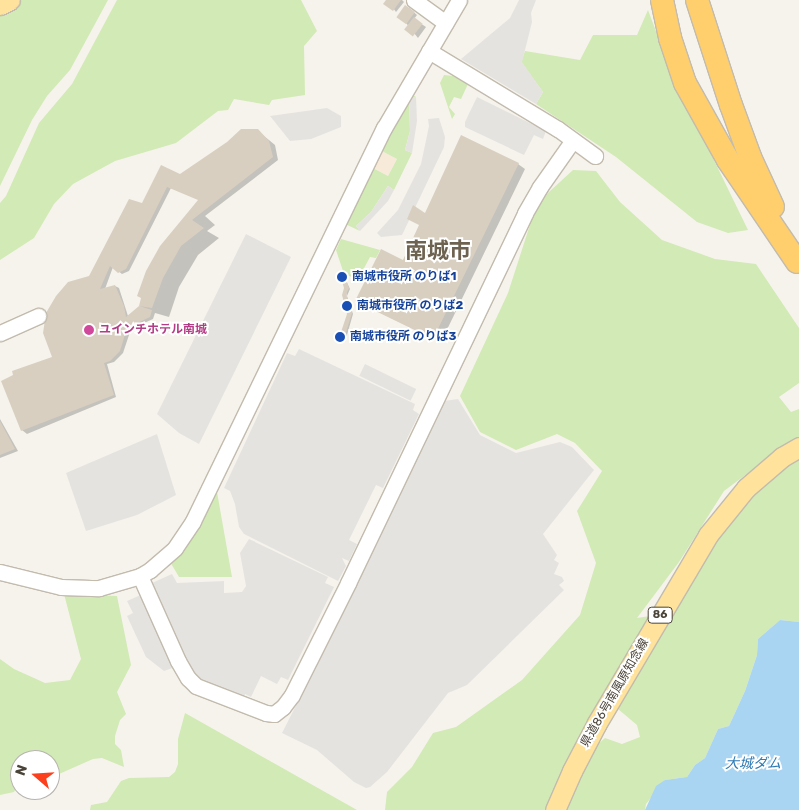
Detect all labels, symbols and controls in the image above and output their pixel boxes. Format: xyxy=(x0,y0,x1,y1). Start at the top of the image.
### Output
district label: 南城市 xyxy=(405,238,471,264)
place label: 南城市役所 のりば1 xyxy=(352,270,457,284)
marker: 南城市役所 のりば1 xyxy=(336,271,348,283)
place label: 南城市役所 のりば2 xyxy=(357,299,463,313)
marker: 南城市役所 のりば2 xyxy=(341,300,353,312)
place label: ユインチホテル南城 xyxy=(99,323,207,337)
marker: ユインチホテル南城 xyxy=(83,324,95,336)
place label: 南城市役所 のりば3 xyxy=(350,330,456,344)
marker: 南城市役所 のりば3 xyxy=(334,331,346,343)
road number: 86 xyxy=(648,606,672,624)
street label: 県道86号南風原知念線 xyxy=(578,636,652,750)
north arrow xyxy=(10,750,60,800)
water label: 大城ダム xyxy=(725,756,781,772)
text: N xyxy=(12,763,31,778)

